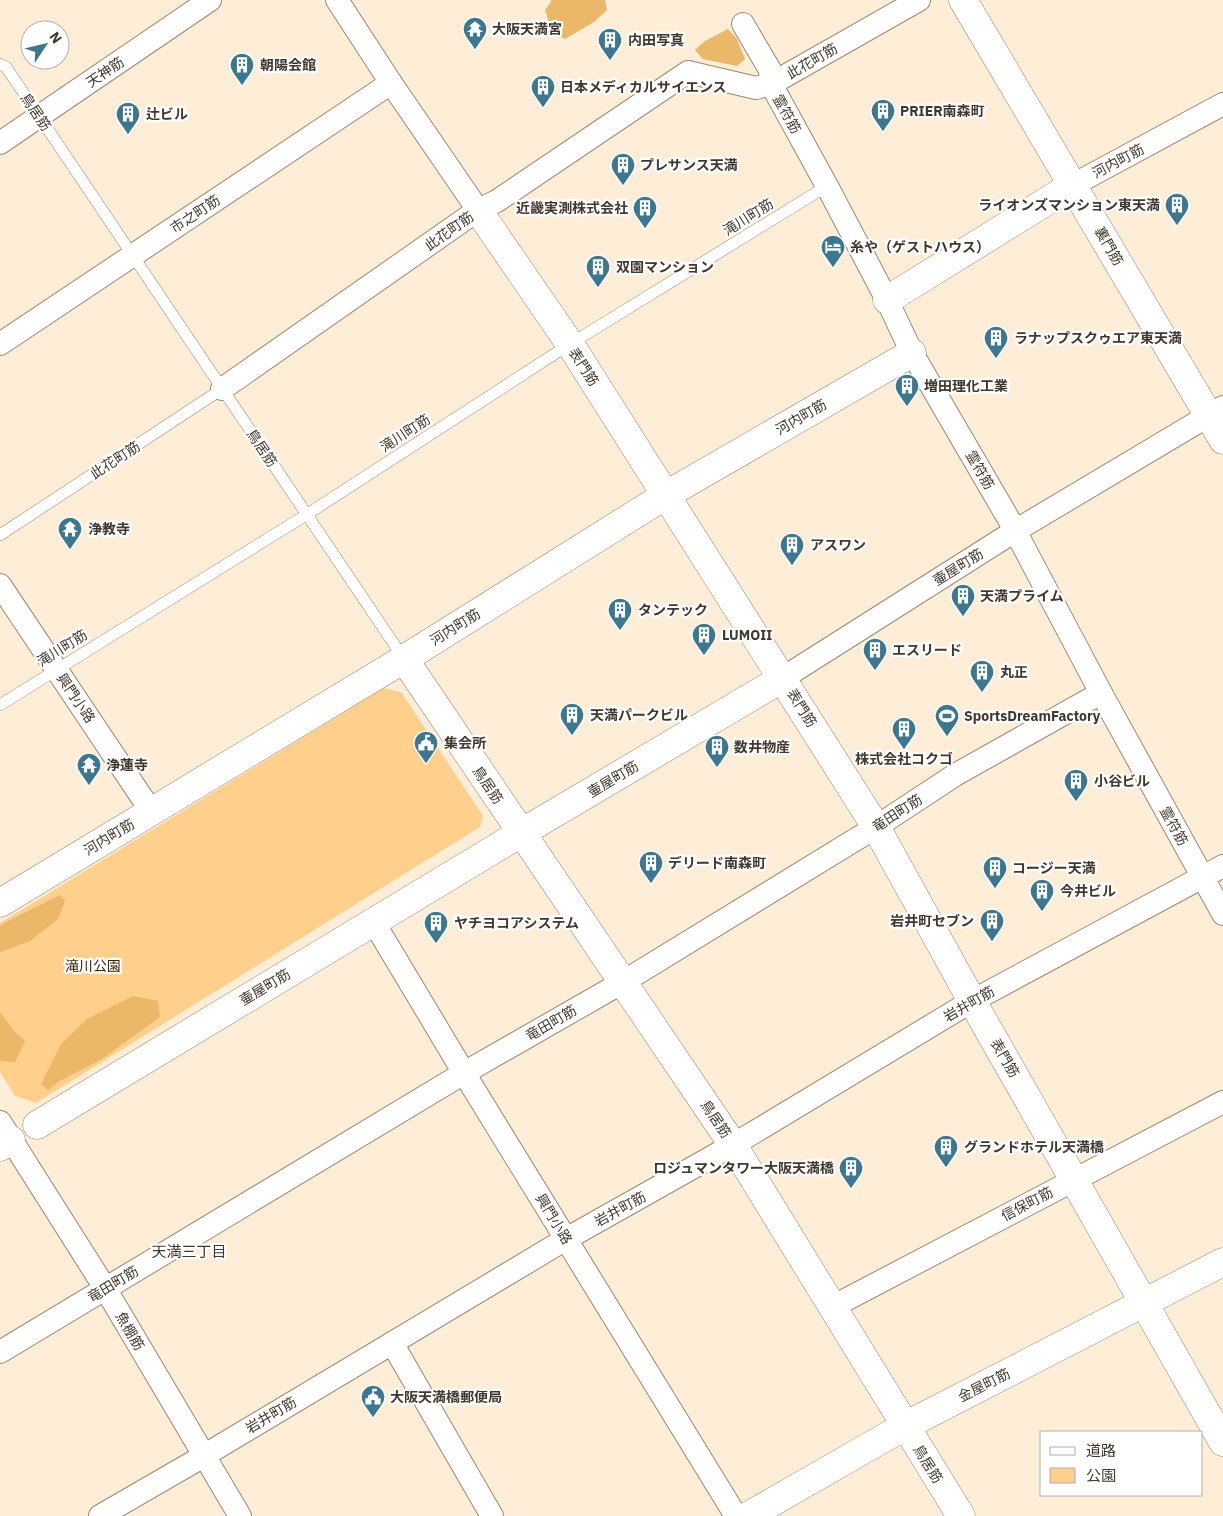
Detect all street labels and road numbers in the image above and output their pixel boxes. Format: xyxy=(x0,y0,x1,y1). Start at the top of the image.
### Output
street label: 此花町筋 xyxy=(783,39,841,83)
street label: 天神筋 xyxy=(83,53,127,91)
street label: 鳥居筋 xyxy=(17,90,55,134)
street label: 霊符筋 xyxy=(769,91,805,137)
street label: 河内町筋 xyxy=(1089,140,1147,182)
street label: 市之町筋 xyxy=(167,191,223,237)
street label: 滝川町筋 xyxy=(719,195,777,239)
street label: 此花町筋 xyxy=(421,208,477,254)
street label: 裏門筋 xyxy=(1091,223,1127,269)
street label: 表門筋 xyxy=(565,344,603,390)
street label: 河内町筋 xyxy=(772,395,830,439)
street label: 滝川町筋 xyxy=(377,410,433,456)
street label: 鳥居筋 xyxy=(243,426,281,470)
street label: 此花町筋 xyxy=(87,437,143,483)
street label: 霊符筋 xyxy=(962,447,998,493)
street label: 壷屋町筋 xyxy=(929,545,987,589)
street label: 河内町筋 xyxy=(426,605,484,649)
street label: 滝川町筋 xyxy=(33,626,91,670)
street label: 興門小路 xyxy=(53,670,99,726)
street label: 表門筋 xyxy=(783,685,821,731)
street label: 壷屋町筋 xyxy=(584,757,642,801)
street label: 鳥居筋 xyxy=(469,763,507,807)
street label: 竜田町筋 xyxy=(869,790,925,836)
street label: 霊符筋 xyxy=(1156,803,1192,849)
street label: 河内町筋 xyxy=(80,815,138,859)
street label: 壷屋町筋 xyxy=(236,965,294,1009)
street label: 岩井町筋 xyxy=(940,982,998,1026)
street label: 竜田町筋 xyxy=(522,1001,580,1045)
street label: 表門筋 xyxy=(987,1035,1023,1081)
street label: 鳥居筋 xyxy=(697,1097,735,1141)
street label: 信保町筋 xyxy=(998,1183,1056,1225)
street label: 岩井町筋 xyxy=(591,1188,649,1230)
street label: 興門小路 xyxy=(532,1190,576,1248)
street label: 竜田町筋 xyxy=(84,1262,142,1306)
street label: 魚棚筋 xyxy=(111,1308,149,1354)
street label: 金屋町筋 xyxy=(955,1364,1013,1406)
street label: 岩井町筋 xyxy=(242,1393,300,1437)
street label: 鳥居筋 xyxy=(909,1441,947,1487)

